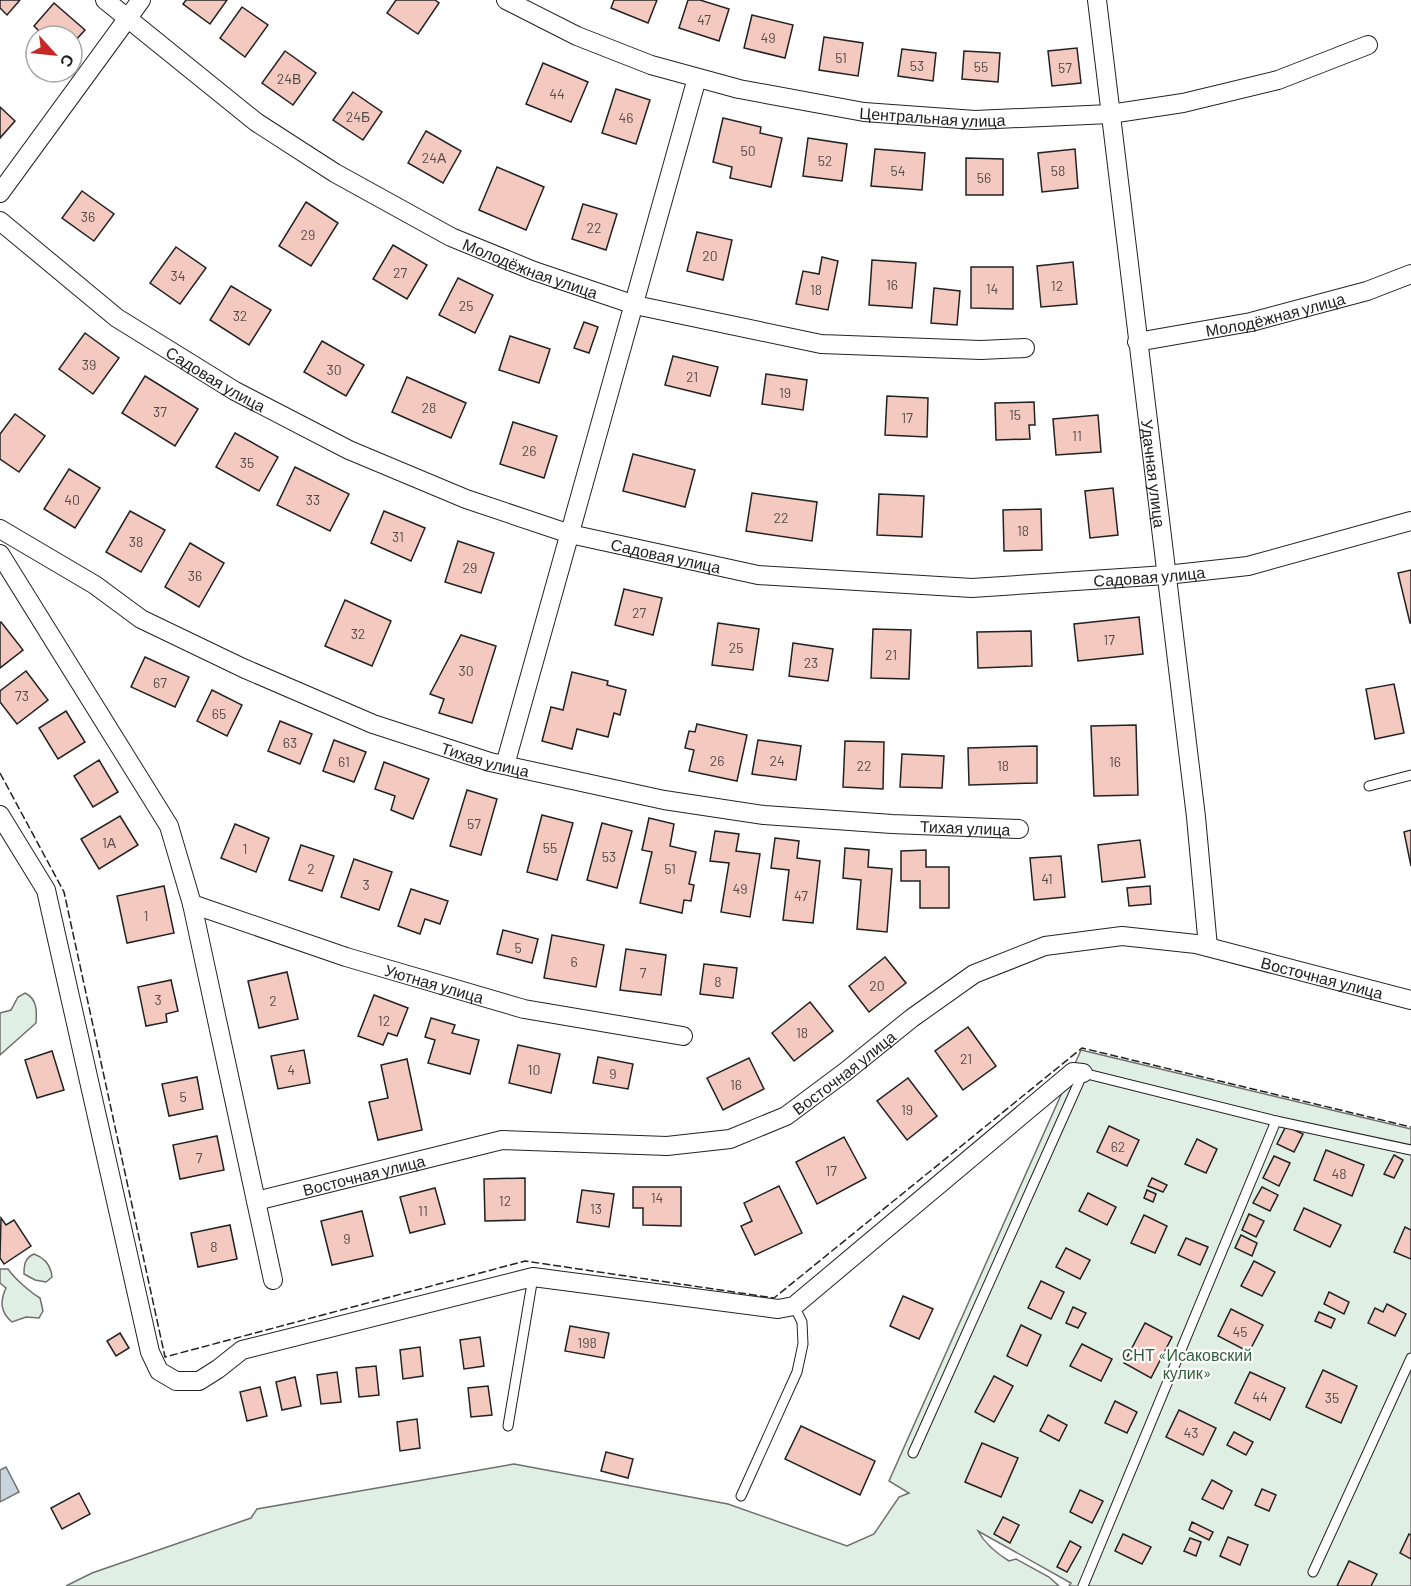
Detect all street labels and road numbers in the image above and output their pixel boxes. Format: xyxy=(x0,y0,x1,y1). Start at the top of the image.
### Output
street label: Центральная улица xyxy=(859,102,1006,130)
street label: Молодёжная улица xyxy=(460,234,601,301)
street label: Молодёжная улица xyxy=(1204,288,1347,339)
street label: Садовая улица xyxy=(163,341,269,415)
street label: Удачная улица xyxy=(1138,418,1170,529)
street label: Садовая улица xyxy=(609,534,723,576)
street label: Садовая улица xyxy=(1093,561,1206,589)
street label: Тихая улица xyxy=(439,737,531,780)
street label: Тихая улица xyxy=(920,816,1011,838)
street label: Восточная улица xyxy=(1259,952,1385,1002)
street label: Уютная улица xyxy=(383,959,486,1006)
street label: Восточная улица xyxy=(788,1026,899,1118)
street label: Восточная улица xyxy=(301,1150,427,1199)

